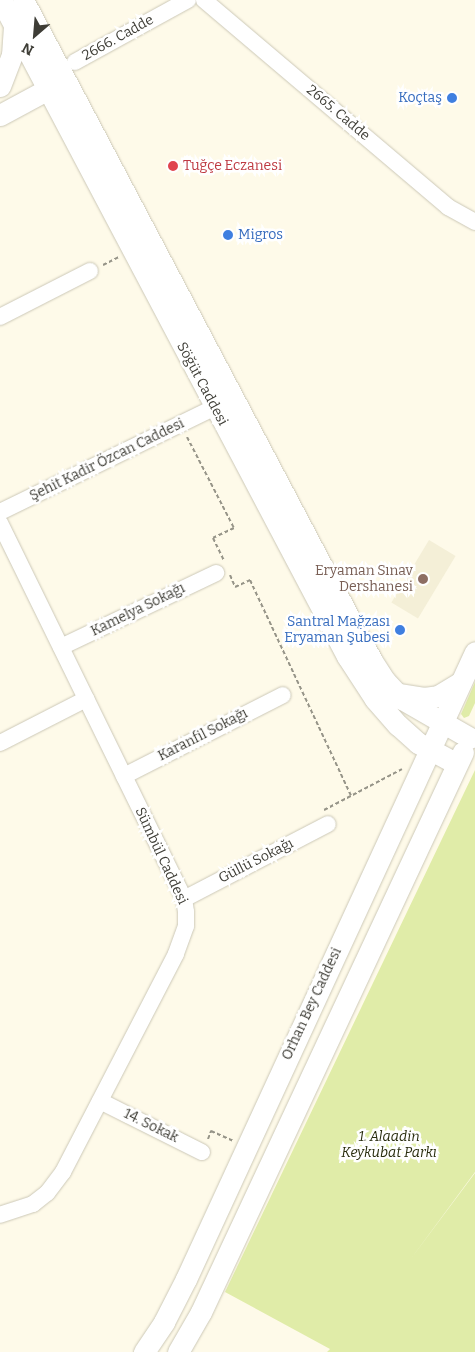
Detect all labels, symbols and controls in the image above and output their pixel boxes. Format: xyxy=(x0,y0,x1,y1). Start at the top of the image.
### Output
north arrow xyxy=(10,10,60,60)
street label: 2666. Cadde xyxy=(80,12,156,64)
text: N xyxy=(19,39,37,59)
street label: 2665. Cadde xyxy=(303,82,373,144)
place label: Koçtaş xyxy=(398,90,442,106)
marker: Koçtaş xyxy=(446,92,458,104)
place label: Tuğçe Eczanesi xyxy=(183,158,282,174)
marker: Tuğçe Eczanesi xyxy=(167,160,179,172)
place label: Migros xyxy=(238,227,283,243)
marker: Migros xyxy=(222,229,234,241)
street label: Söğüt Caddesi xyxy=(173,339,231,429)
street label: Şehit Kadir Özcan Caddesi xyxy=(27,415,187,505)
place label: Eryaman Sınav Dershanesi xyxy=(315,563,413,596)
marker: Eryaman Sınav Dershanesi xyxy=(417,573,429,585)
street label: Kamelya Sokağı xyxy=(88,580,188,640)
place label: Santral Mağzası Eryaman Şubesi xyxy=(284,614,390,646)
marker: Santral Mağzası Eryaman Şubesi xyxy=(394,624,406,636)
street label: Karanfil Sokağı xyxy=(155,705,251,765)
street label: Sümbül Caddesi xyxy=(131,805,191,907)
street label: Güllü Sokağı xyxy=(216,835,296,887)
street label: Orhan Bey Caddesi xyxy=(279,945,345,1063)
street label: 14. Sokak xyxy=(121,1106,181,1146)
park label: 1. Alaadin Keykubat Parkı xyxy=(341,1129,437,1162)

